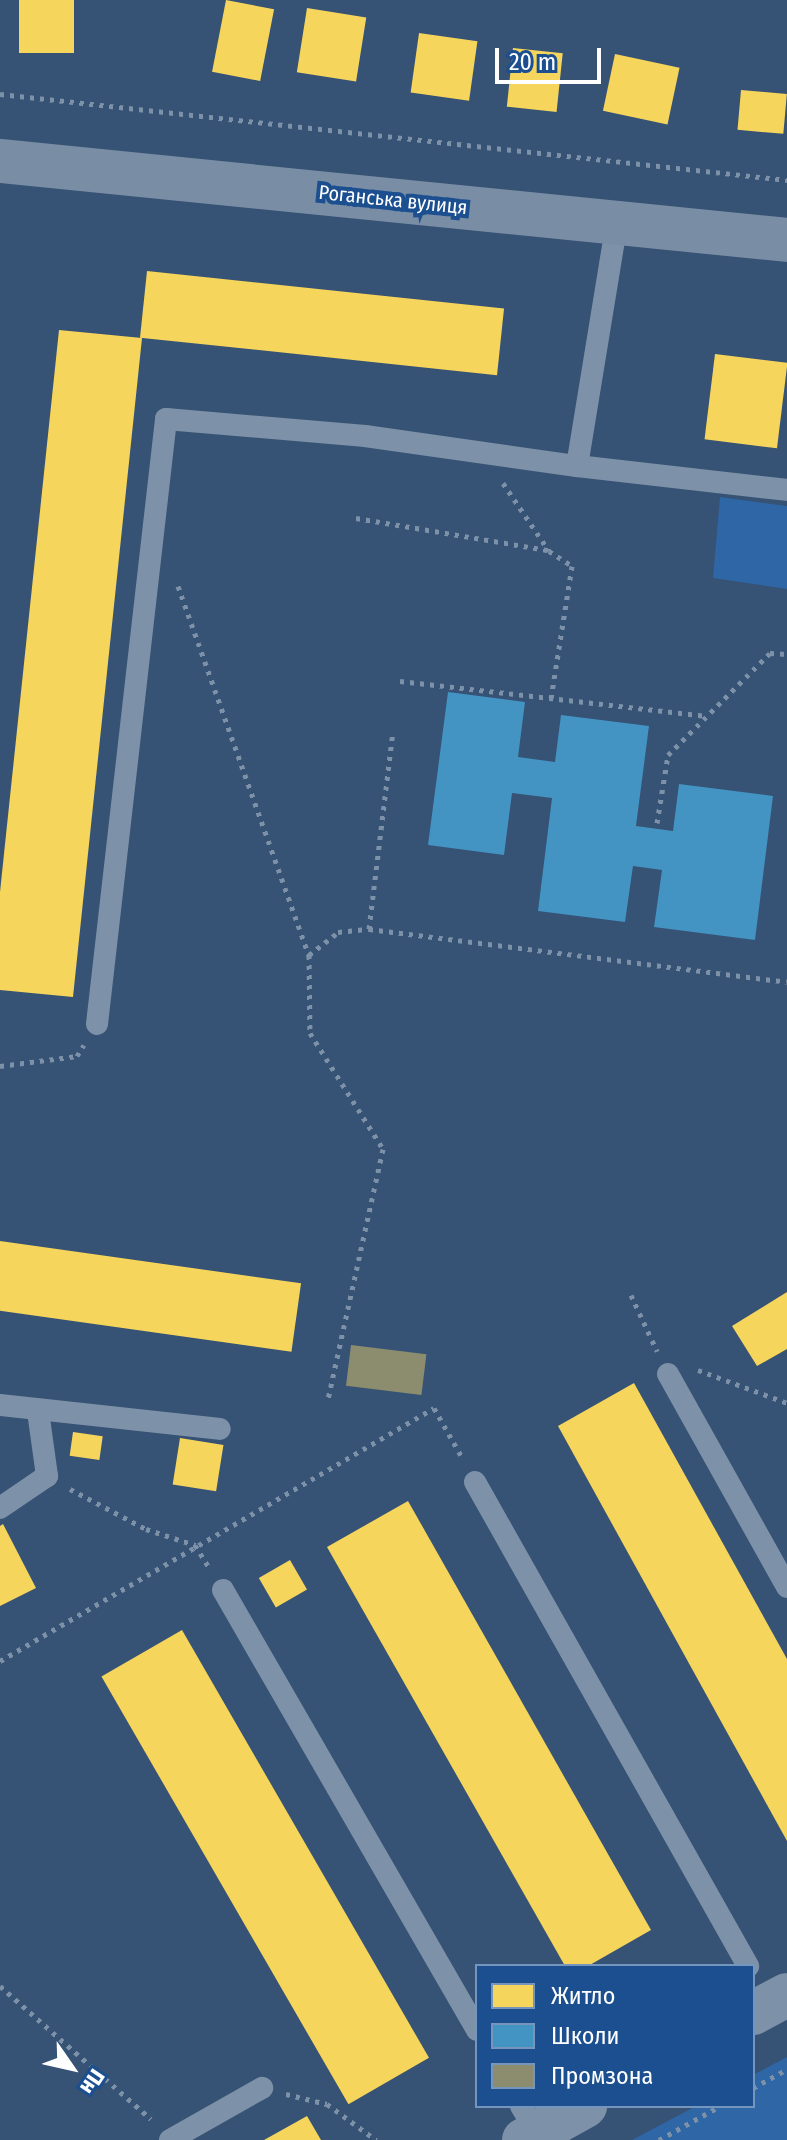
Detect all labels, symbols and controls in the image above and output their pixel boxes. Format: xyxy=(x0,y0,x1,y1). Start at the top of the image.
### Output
scale bar xyxy=(499,32,605,82)
text: 20 m xyxy=(509,48,556,76)
street label: Роганська вулиця xyxy=(318,180,468,220)
legend xyxy=(475,1964,755,2108)
text: Житло xyxy=(551,1982,615,2010)
text: Школи xyxy=(551,2022,619,2050)
north arrow xyxy=(32,2028,112,2108)
text: Промзона xyxy=(551,2062,653,2090)
text: Пн xyxy=(74,2064,110,2100)

